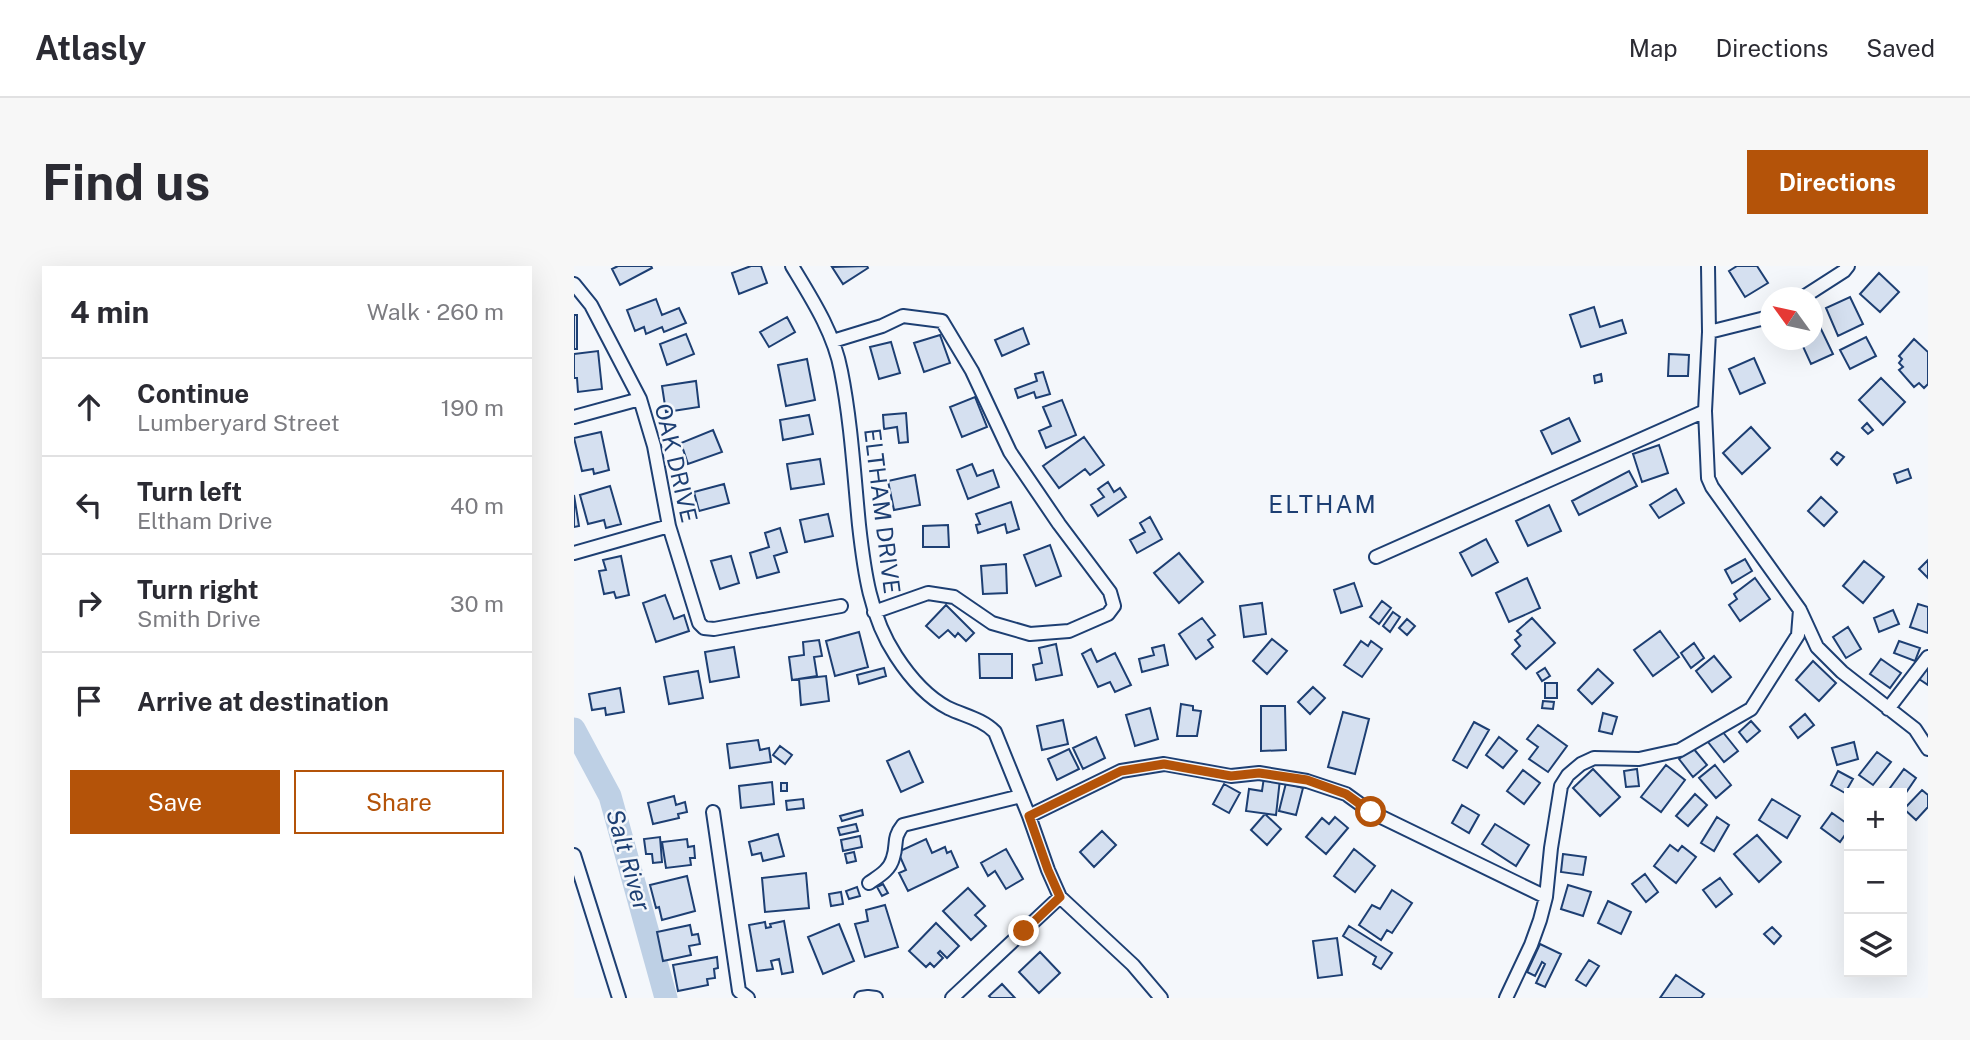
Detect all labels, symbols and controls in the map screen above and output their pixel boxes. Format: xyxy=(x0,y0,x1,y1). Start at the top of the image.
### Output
text: Atlasly xyxy=(35,29,146,67)
text: Map xyxy=(1629,34,1678,62)
text: Directions xyxy=(1716,34,1828,62)
text: Saved xyxy=(1866,34,1935,62)
button: Directions xyxy=(1747,150,1928,214)
text: Find us xyxy=(42,153,210,211)
north arrow xyxy=(1760,287,1823,350)
text: 4 min xyxy=(70,294,149,330)
text: Walk · 260 m xyxy=(367,298,504,325)
text: Continue xyxy=(137,378,249,409)
icon: ahead xyxy=(70,388,108,426)
text: 190 m xyxy=(441,394,504,421)
street label: OAK DRIVE xyxy=(650,401,703,525)
text: Lumberyard Street xyxy=(137,409,340,436)
street label: ELTHAM DRIVE xyxy=(859,426,906,595)
text: Turn left xyxy=(137,476,242,507)
icon: left xyxy=(70,486,108,524)
district label: ELTHAM xyxy=(1268,490,1378,518)
text: 40 m xyxy=(450,492,504,519)
text: Eltham Drive xyxy=(137,507,272,534)
text: Turn right xyxy=(137,574,259,605)
icon: right xyxy=(70,584,108,622)
text: 30 m xyxy=(450,590,504,617)
text: Smith Drive xyxy=(137,605,261,632)
icon: arrive xyxy=(70,682,108,720)
text: Arrive at destination xyxy=(137,686,389,717)
button: Save xyxy=(70,770,280,834)
button: Share xyxy=(294,770,504,834)
map controls xyxy=(1844,788,1907,977)
button: + xyxy=(1844,788,1907,851)
route start xyxy=(1355,796,1386,827)
water label: Salt River xyxy=(601,806,657,915)
button: − xyxy=(1844,851,1907,914)
button: layers xyxy=(1844,914,1907,977)
route end xyxy=(1008,915,1039,946)

